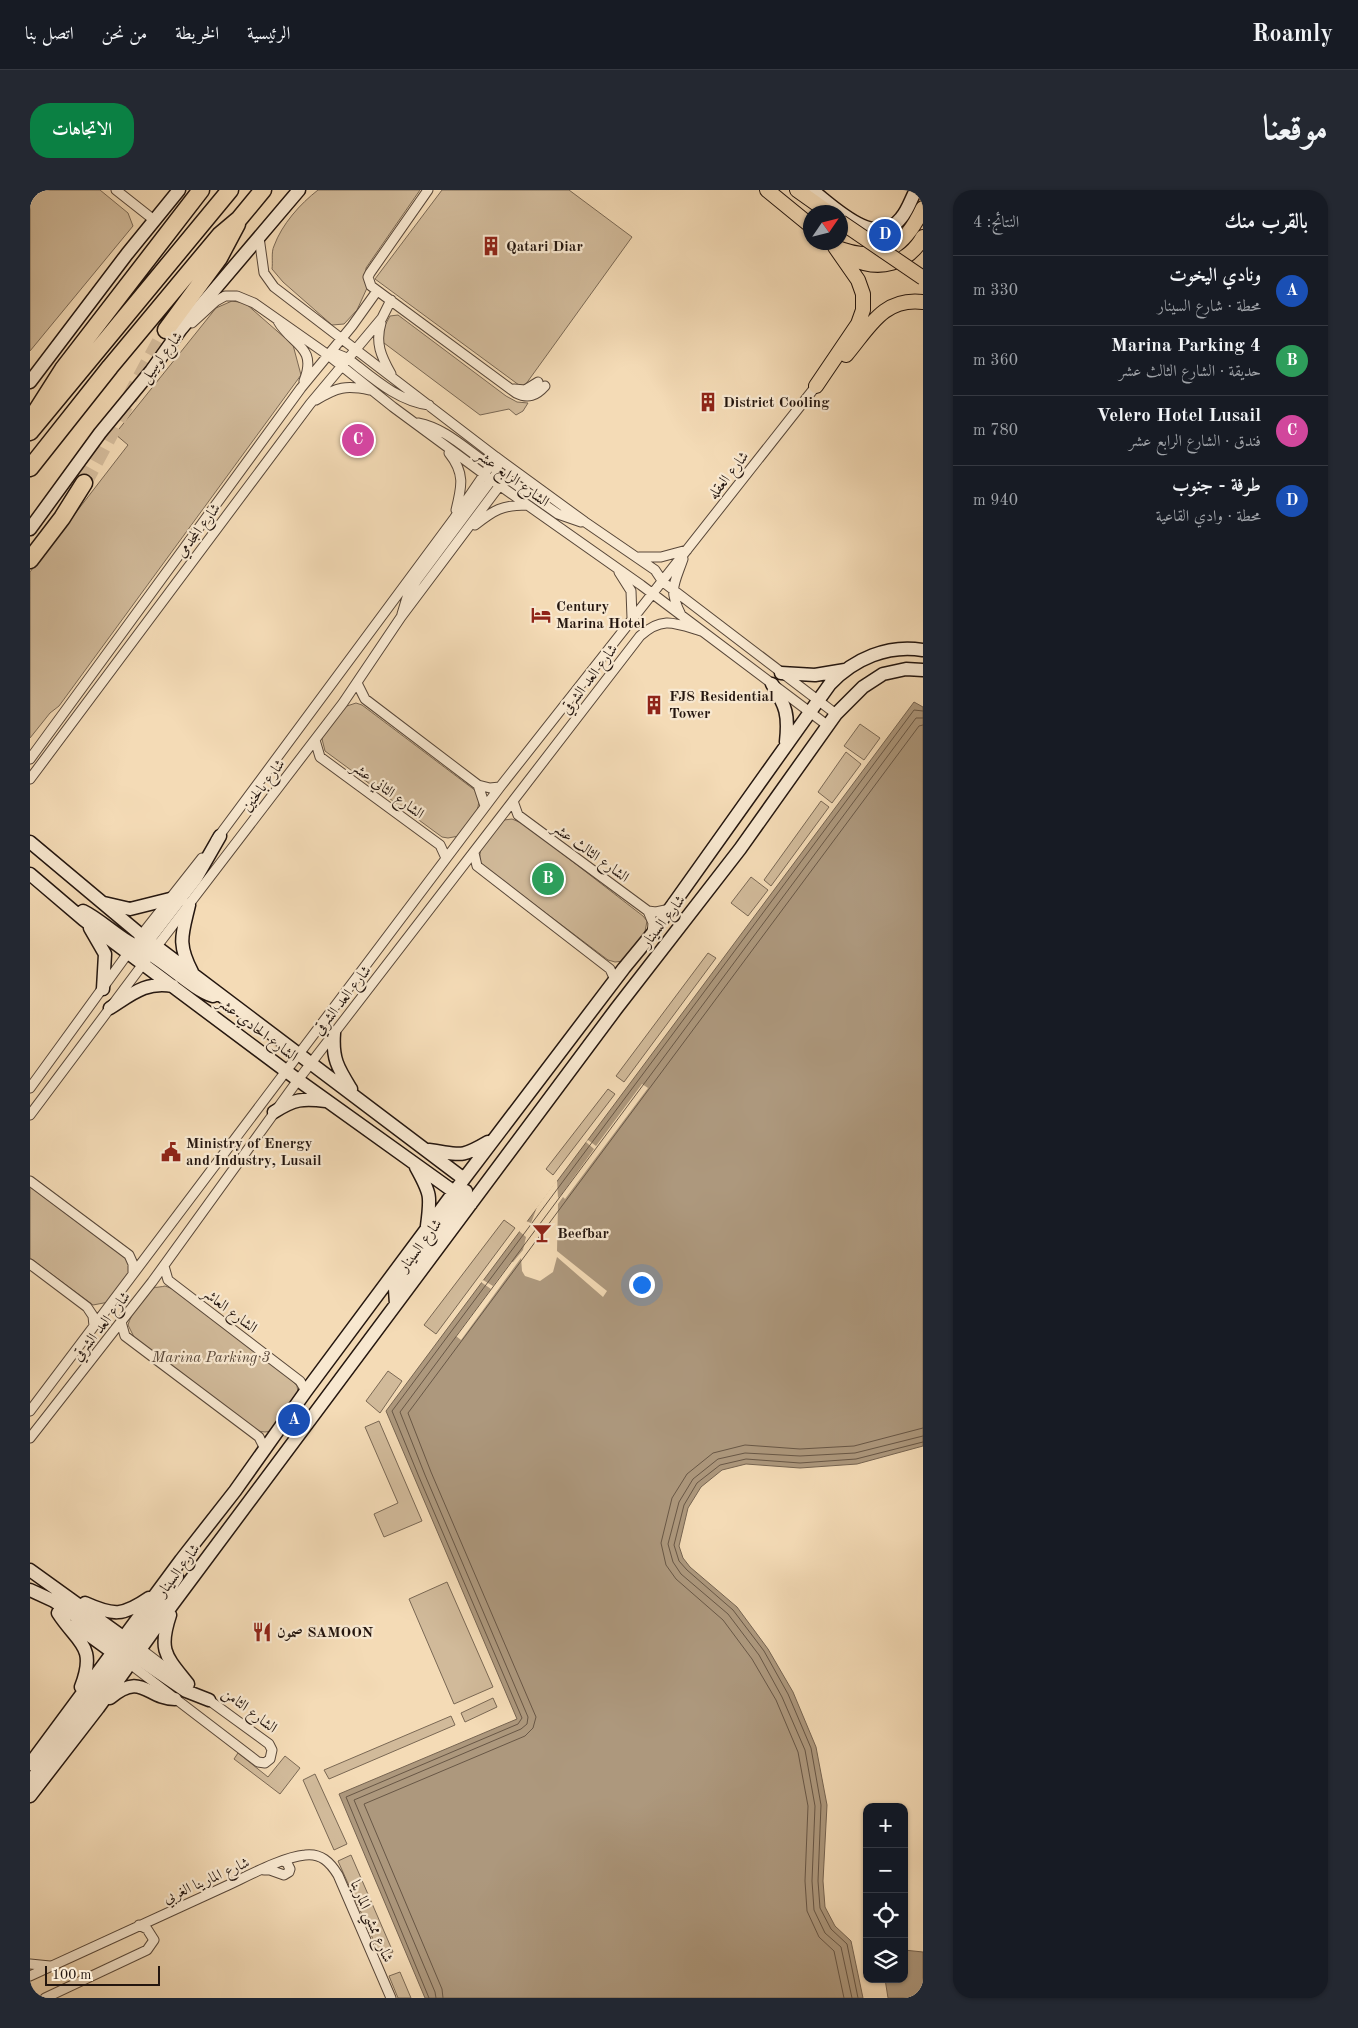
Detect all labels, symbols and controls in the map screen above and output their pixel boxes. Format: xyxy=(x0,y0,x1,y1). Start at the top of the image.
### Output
text: Roamly xyxy=(1252,23,1333,47)
text: اتصل بنا xyxy=(25,25,74,43)
text: من نحن xyxy=(102,25,147,43)
text: الخريطة xyxy=(175,25,219,43)
text: الرئيسية xyxy=(247,25,290,43)
button: الاتجاهات xyxy=(30,103,134,158)
text: موقعنا xyxy=(1263,112,1328,147)
north arrow xyxy=(803,205,848,250)
text: بالقرب منك xyxy=(1225,212,1308,233)
text: النتائج: 4 xyxy=(973,215,1019,231)
pin: D xyxy=(869,216,901,254)
building icon: Qatari Diar xyxy=(480,235,502,257)
place label: Qatari Diar xyxy=(506,240,583,255)
text: ونادي اليخوت xyxy=(1169,267,1261,286)
text: 330 m xyxy=(973,283,1018,299)
text: A xyxy=(1286,283,1298,299)
text: محطة · شارع السينار xyxy=(1158,299,1261,315)
street label: شارع لوسيل xyxy=(138,329,189,389)
text: Marina Parking 4 xyxy=(1111,337,1261,356)
text: 360 m xyxy=(973,353,1018,369)
text: B xyxy=(1286,353,1298,369)
text: حديقة · الشارع الثالث عشر xyxy=(1119,364,1261,380)
building icon: District Cooling xyxy=(697,391,719,413)
place label: District Cooling xyxy=(723,396,830,411)
text: Velero Hotel Lusail xyxy=(1096,407,1261,426)
pin: C xyxy=(342,421,374,459)
text: 780 m xyxy=(973,423,1018,439)
text: C xyxy=(1287,423,1297,439)
text: فندق · الشارع الرابع عشر xyxy=(1129,434,1261,450)
street label: الشارع الرابع عشر xyxy=(468,446,552,515)
street label: شارع العقله xyxy=(706,449,756,505)
text: طرفة - جنوب xyxy=(1172,477,1261,496)
text: 940 m xyxy=(973,493,1018,509)
text: D xyxy=(1286,493,1298,509)
street label: شارع المجدمي xyxy=(173,501,227,563)
text: محطة · وادي القاعية xyxy=(1156,509,1261,525)
place label: Century Marina Hotel xyxy=(556,600,646,632)
hotel icon: Century Marina Hotel xyxy=(530,604,552,626)
street label: شارع العد الشرقي xyxy=(558,641,624,720)
place label: FJ8 Residential Tower xyxy=(669,690,774,722)
building icon: FJ8 Residential Tower xyxy=(643,694,665,716)
street label: شارع بالحنين xyxy=(240,757,292,817)
street label: الشارع الثاني عشر xyxy=(344,759,426,826)
street label: الشارع الثالث عشر xyxy=(545,819,631,889)
pin: B xyxy=(532,860,564,898)
street label: شارع السينار xyxy=(638,893,692,955)
street label: شارع العد الشرقي xyxy=(311,963,378,1041)
street label: الشارع الحادي عشر xyxy=(210,994,300,1068)
place label: Ministry of Energy and Industry, Lusail xyxy=(186,1137,322,1169)
public building icon: Ministry of Energy and Industry, Lusail xyxy=(160,1141,182,1163)
street label: شارع السينار xyxy=(396,1217,449,1279)
bar icon: Beefbar xyxy=(531,1222,553,1244)
place label: Beefbar xyxy=(557,1227,610,1242)
your location xyxy=(629,1272,655,1298)
street label: الشارع العاشر xyxy=(195,1285,259,1340)
street label: شارع العد الشرقي xyxy=(70,1289,137,1367)
park label: Marina Parking 3 xyxy=(151,1351,270,1366)
pin: A xyxy=(278,1401,310,1439)
street label: شارع السينار xyxy=(154,1542,207,1604)
restaurant icon: صمون SAMOON xyxy=(251,1621,273,1643)
place label: صمون SAMOON xyxy=(277,1626,374,1641)
street label: الشارع الثامن xyxy=(217,1686,279,1740)
map controls xyxy=(863,1803,908,1983)
button: + xyxy=(863,1803,908,1848)
button: − xyxy=(863,1848,908,1893)
street label: شارع المارينا الغربي xyxy=(161,1856,254,1911)
street label: شارع ممشي المارينا xyxy=(342,1878,395,1967)
button: locate xyxy=(863,1893,908,1938)
button: layers xyxy=(863,1938,908,1983)
scale bar xyxy=(45,1963,160,1986)
text: 100 m xyxy=(52,1968,91,1982)

